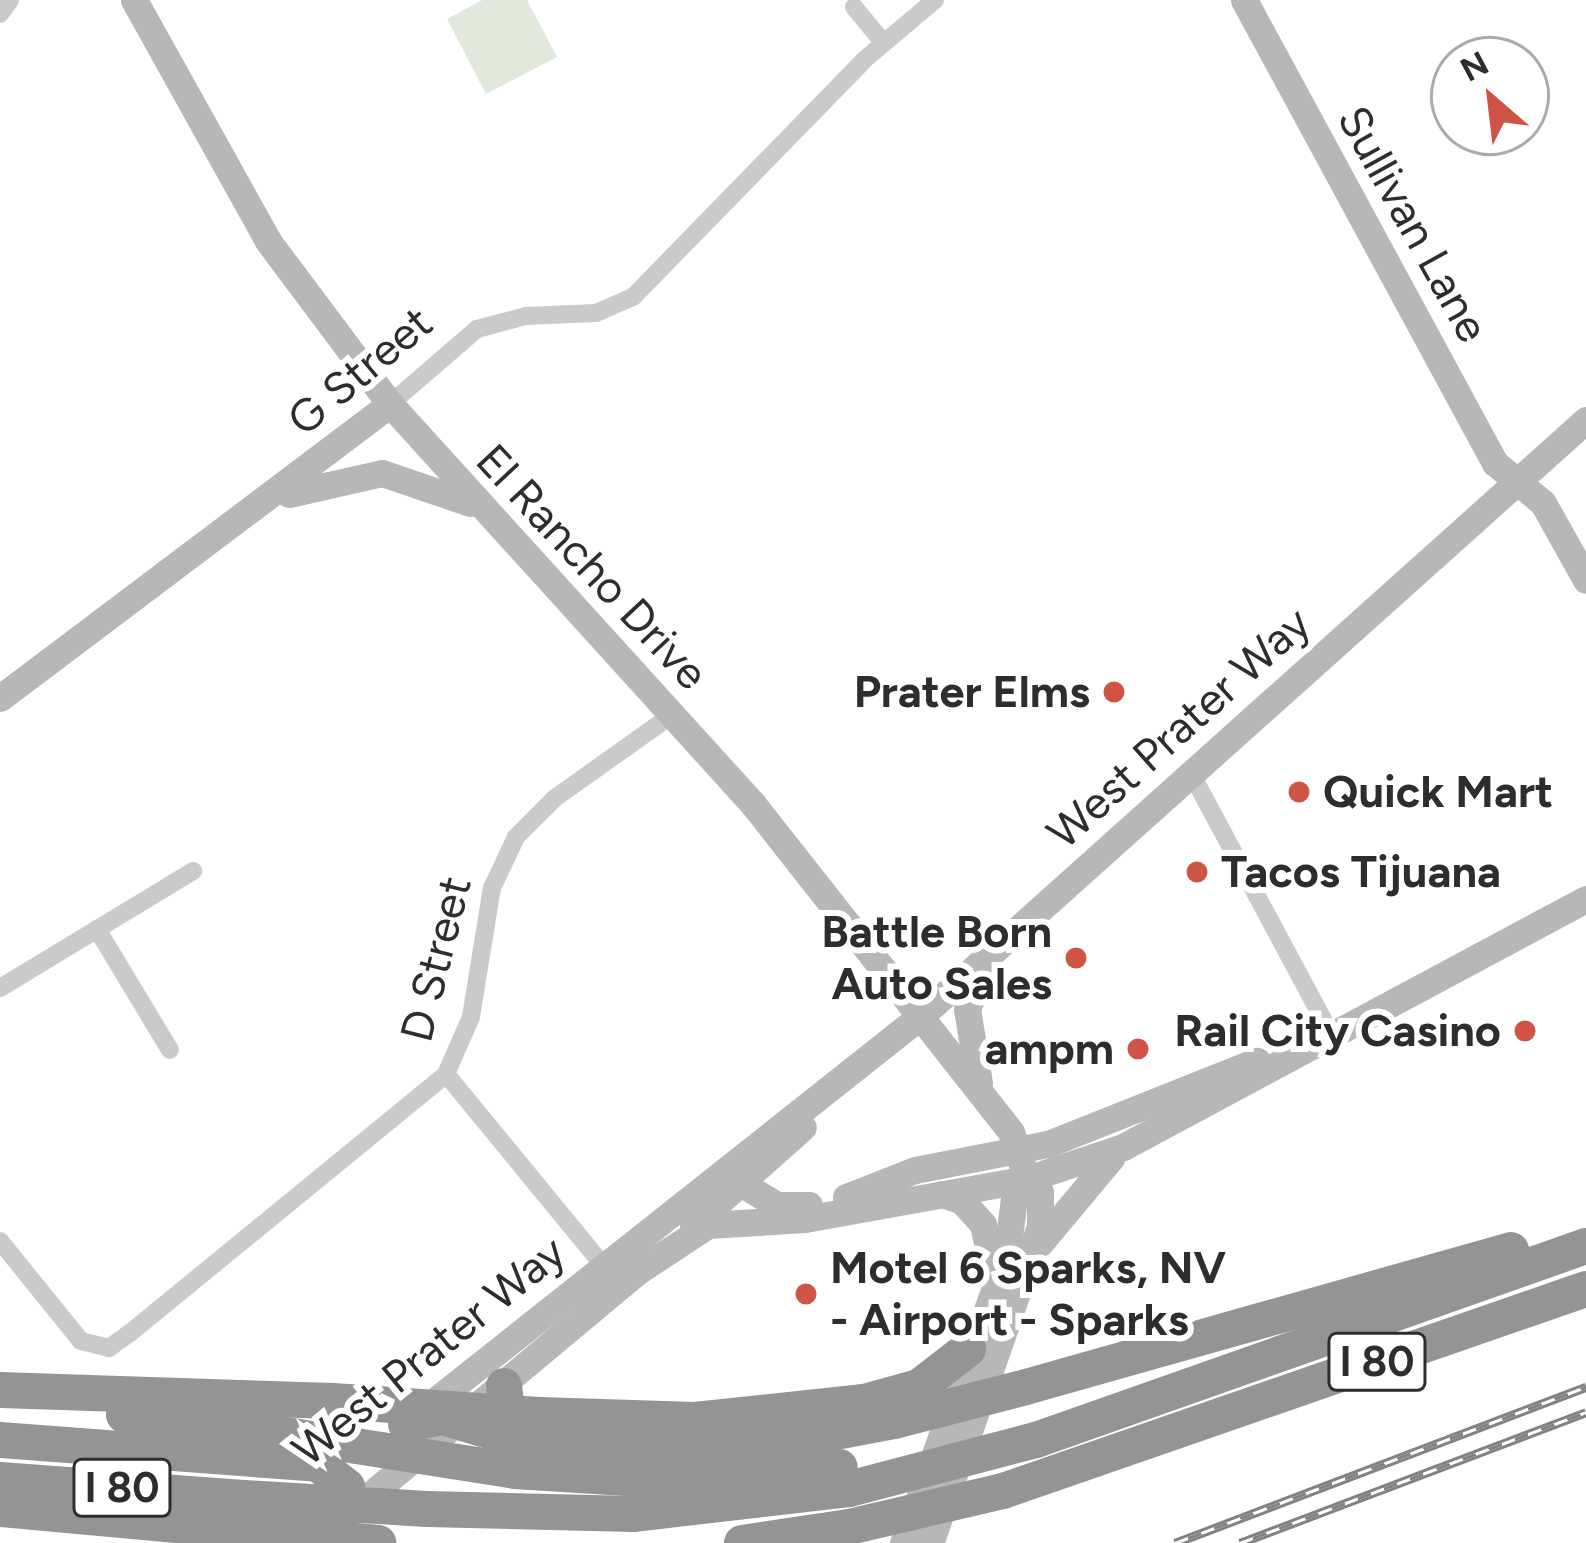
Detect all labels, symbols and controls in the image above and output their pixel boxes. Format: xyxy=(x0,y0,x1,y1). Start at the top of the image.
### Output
north arrow xyxy=(1430,36,1550,156)
text: N xyxy=(1454,43,1495,90)
street label: Sullivan Lane xyxy=(1326,97,1500,351)
street label: G Street xyxy=(277,295,443,447)
street label: El Rancho Drive xyxy=(465,434,719,700)
street label: West Prater Way xyxy=(1037,596,1321,860)
place label: Prater Elms xyxy=(854,665,1090,719)
marker: Prater Elms xyxy=(1101,679,1127,705)
place label: Quick Mart xyxy=(1323,765,1553,819)
marker: Quick Mart xyxy=(1286,779,1312,805)
place label: Tacos Tijuana xyxy=(1221,845,1501,899)
marker: Tacos Tijuana xyxy=(1184,859,1210,885)
street label: D Street xyxy=(389,871,483,1047)
place label: Battle Born Auto Sales xyxy=(821,905,1052,1011)
marker: Battle Born Auto Sales xyxy=(1063,945,1089,971)
place label: Rail City Casino xyxy=(1174,1004,1501,1058)
marker: Rail City Casino xyxy=(1512,1018,1538,1044)
place label: ampm xyxy=(984,1022,1114,1076)
marker: ampm xyxy=(1125,1036,1151,1062)
street label: West Prater Way xyxy=(282,1225,576,1477)
place label: Motel 6 Sparks, NV - Airport - Sparks xyxy=(830,1241,1226,1347)
marker: Motel 6 Sparks, NV - Airport - Sparks xyxy=(793,1281,819,1307)
road number: I 80 xyxy=(1326,1326,1428,1398)
road number: I 80 xyxy=(71,1452,173,1524)

